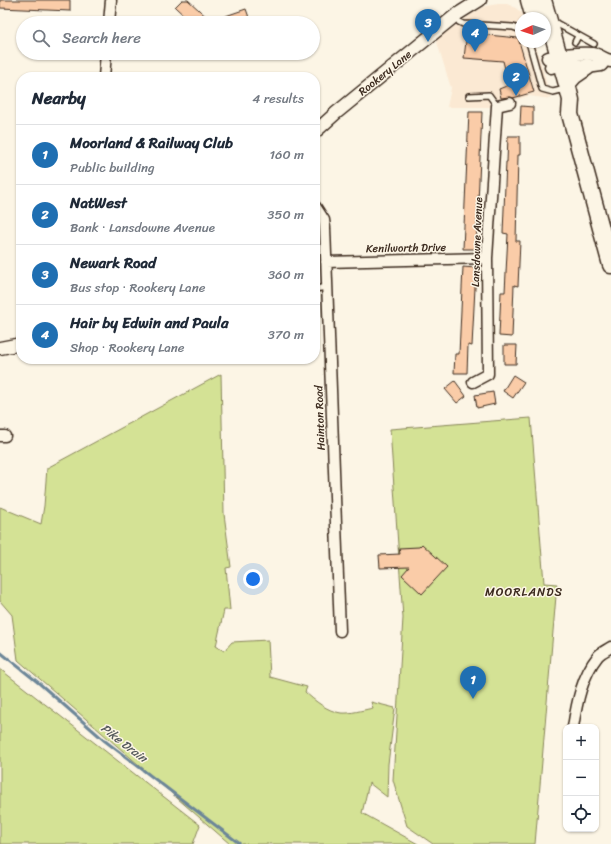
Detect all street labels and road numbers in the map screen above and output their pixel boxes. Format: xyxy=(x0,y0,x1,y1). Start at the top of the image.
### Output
street label: Rookery Lane xyxy=(354,45,416,101)
street label: Lansdowne Avenue xyxy=(466,196,488,287)
street label: Kenilworth Drive xyxy=(366,238,447,258)
street label: Hainton Road xyxy=(309,384,331,451)

